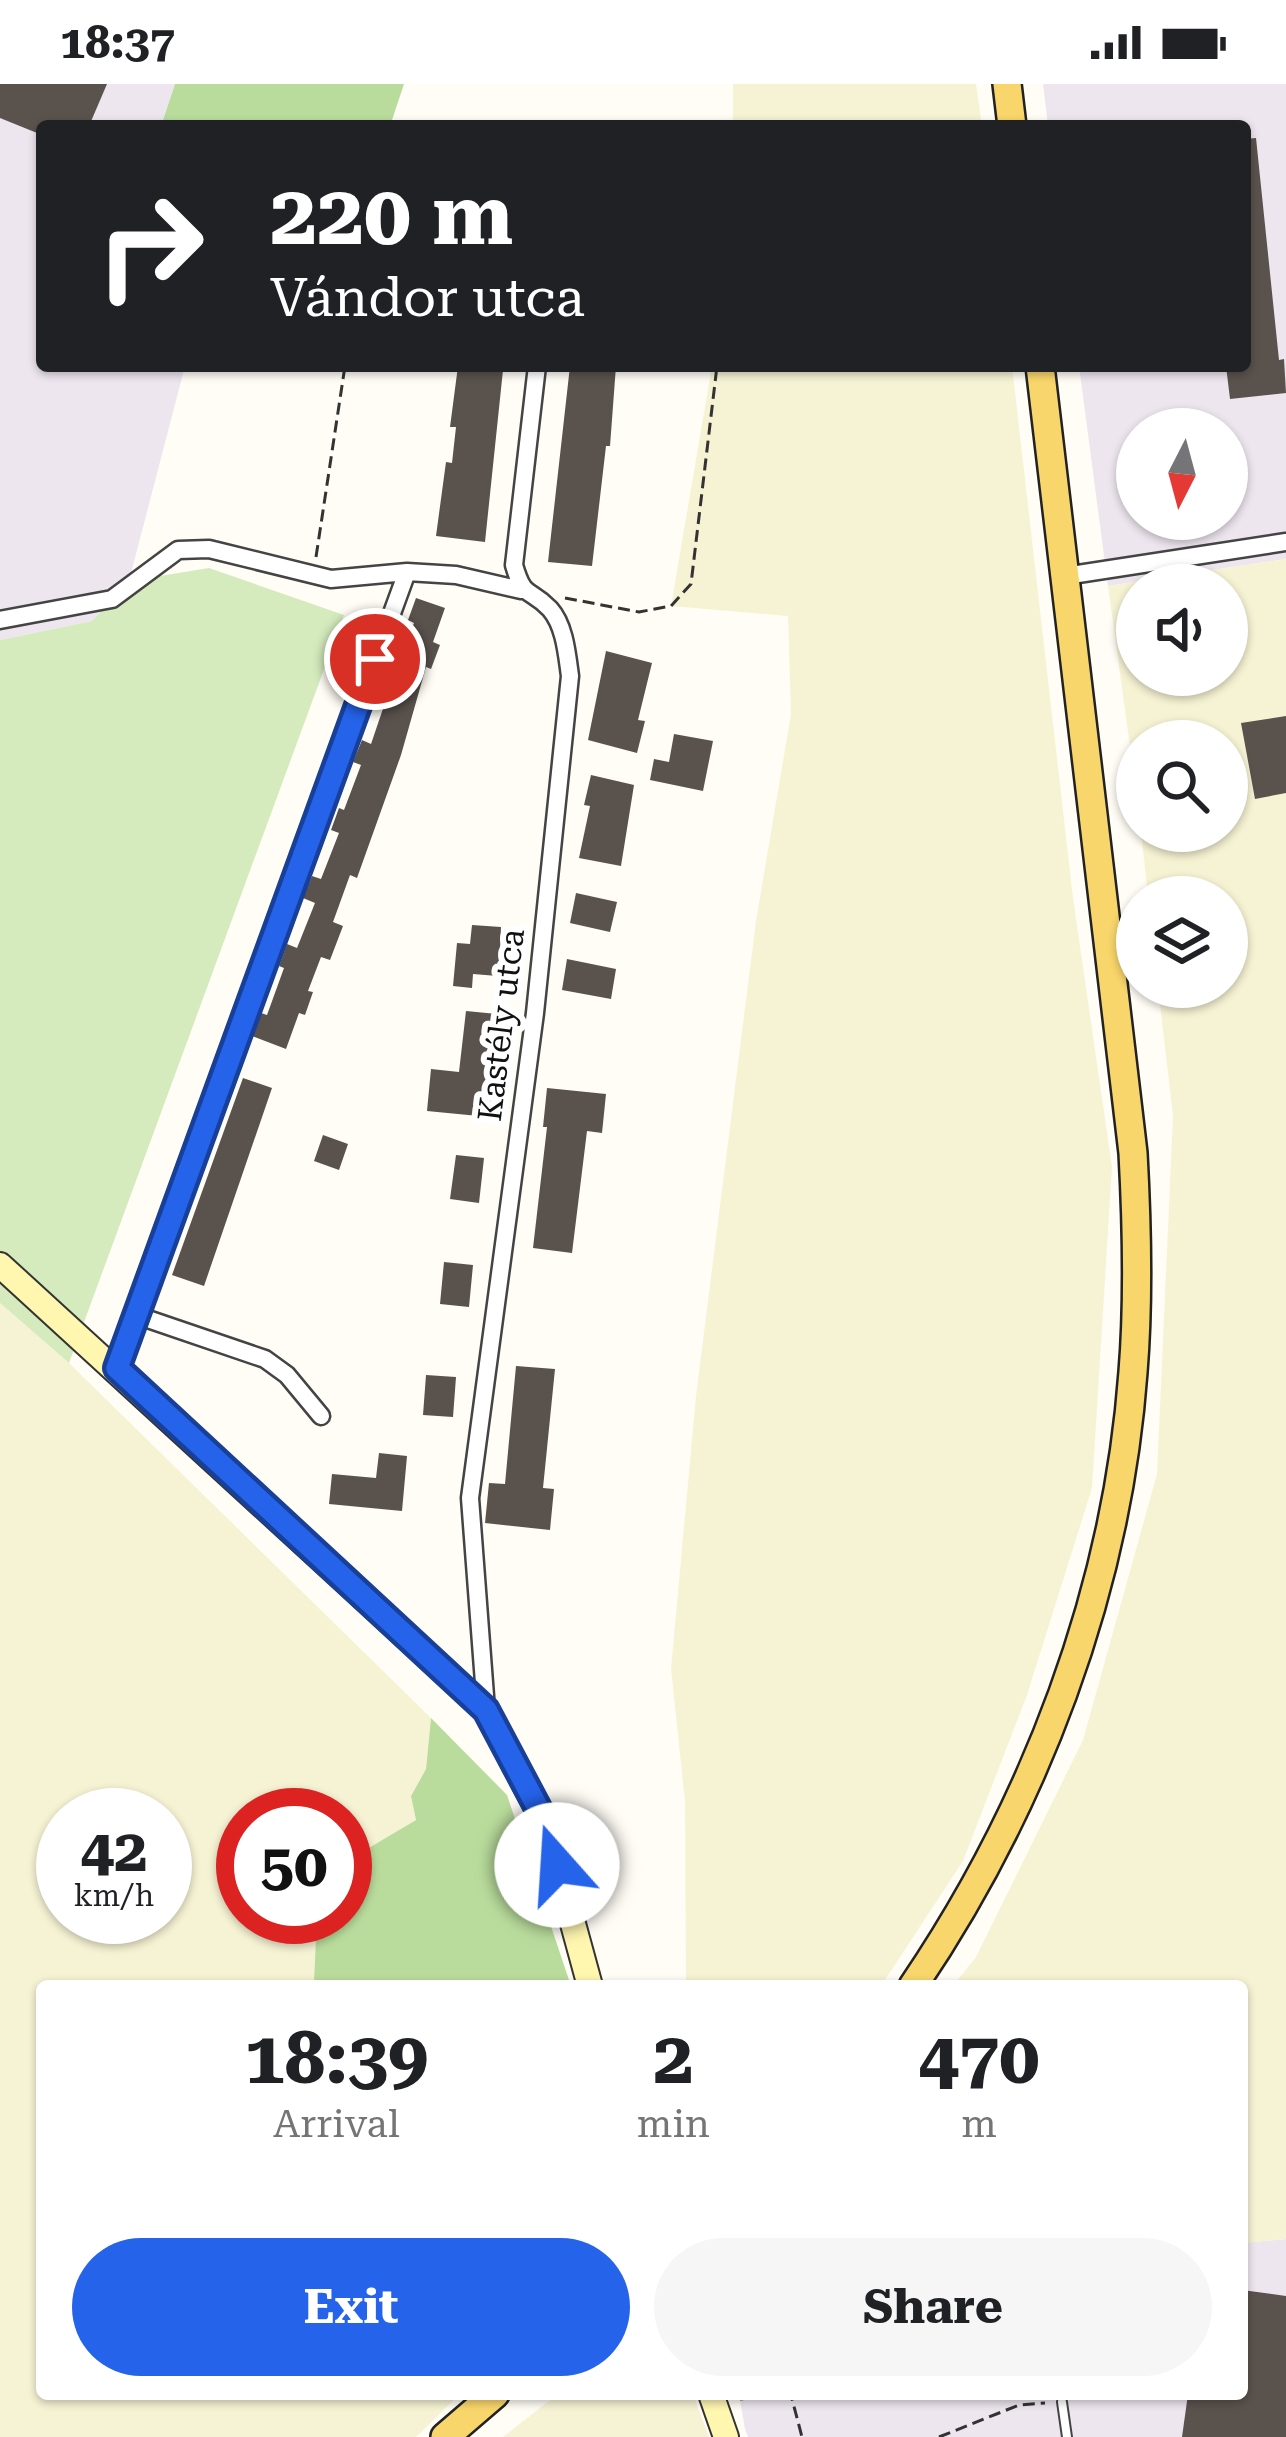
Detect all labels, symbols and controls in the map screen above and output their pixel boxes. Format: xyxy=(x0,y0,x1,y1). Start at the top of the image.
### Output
text: 18:37 xyxy=(60,16,175,69)
text: 220 m xyxy=(270,166,513,264)
icon: right xyxy=(72,168,228,324)
text: Vándor utca xyxy=(270,266,585,329)
north arrow xyxy=(1116,408,1248,540)
map controls xyxy=(1116,408,1248,1008)
button: sound xyxy=(1116,564,1248,696)
pin xyxy=(324,608,426,710)
icon: arrive xyxy=(342,626,408,692)
button: search xyxy=(1116,720,1248,852)
button: layers xyxy=(1116,876,1248,1008)
street label: Kastély utca xyxy=(470,926,532,1124)
speed limit sign: 50 xyxy=(216,1788,372,1944)
position arrow xyxy=(494,1802,620,1928)
text: 42 xyxy=(80,1815,148,1886)
text: km/h xyxy=(74,1878,154,1913)
text: 18:39 xyxy=(245,2016,428,2101)
text: 2 xyxy=(653,2016,694,2101)
text: 470 xyxy=(919,2016,1039,2101)
text: Arrival xyxy=(273,2101,400,2147)
text: min xyxy=(637,2101,710,2147)
text: m xyxy=(961,2101,997,2147)
button: Exit xyxy=(72,2238,630,2376)
button: Share xyxy=(654,2238,1212,2376)

